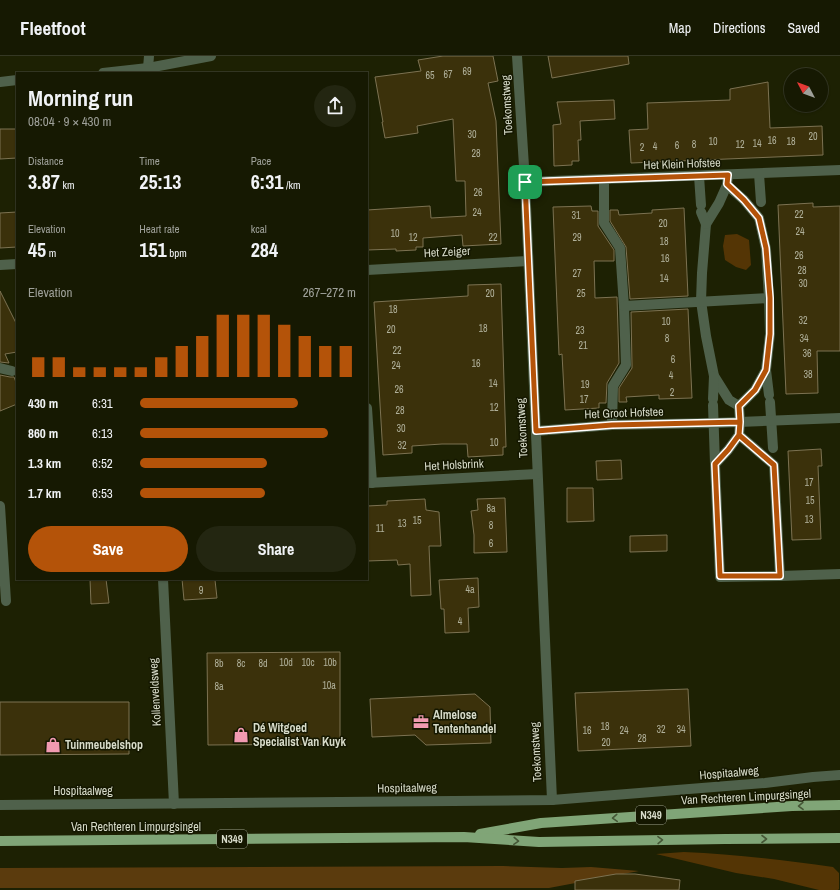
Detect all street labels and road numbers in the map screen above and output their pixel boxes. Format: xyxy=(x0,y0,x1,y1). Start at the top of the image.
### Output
street label: Toekomstweg xyxy=(497,74,517,135)
street label: Het Klein Hofstee xyxy=(643,155,721,173)
street label: Het Zeiger xyxy=(423,243,471,261)
street label: Toekomstweg xyxy=(512,397,532,458)
street label: Het Groot Hofstee xyxy=(584,404,664,422)
street label: Het Holsbrink xyxy=(424,455,484,475)
street label: Kollenveldsweg xyxy=(145,657,165,727)
street label: Toekomstweg xyxy=(526,721,546,782)
street label: Hospitaalweg xyxy=(699,762,760,784)
street label: Hospitaalweg xyxy=(377,779,437,797)
street label: Hospitaalweg xyxy=(53,783,113,799)
street label: Van Rechteren Limpurgsingel xyxy=(681,786,811,808)
road number: N349 xyxy=(636,806,666,824)
street label: Van Rechteren Limpurgsingel xyxy=(71,819,201,835)
road number: N349 xyxy=(217,830,247,848)

